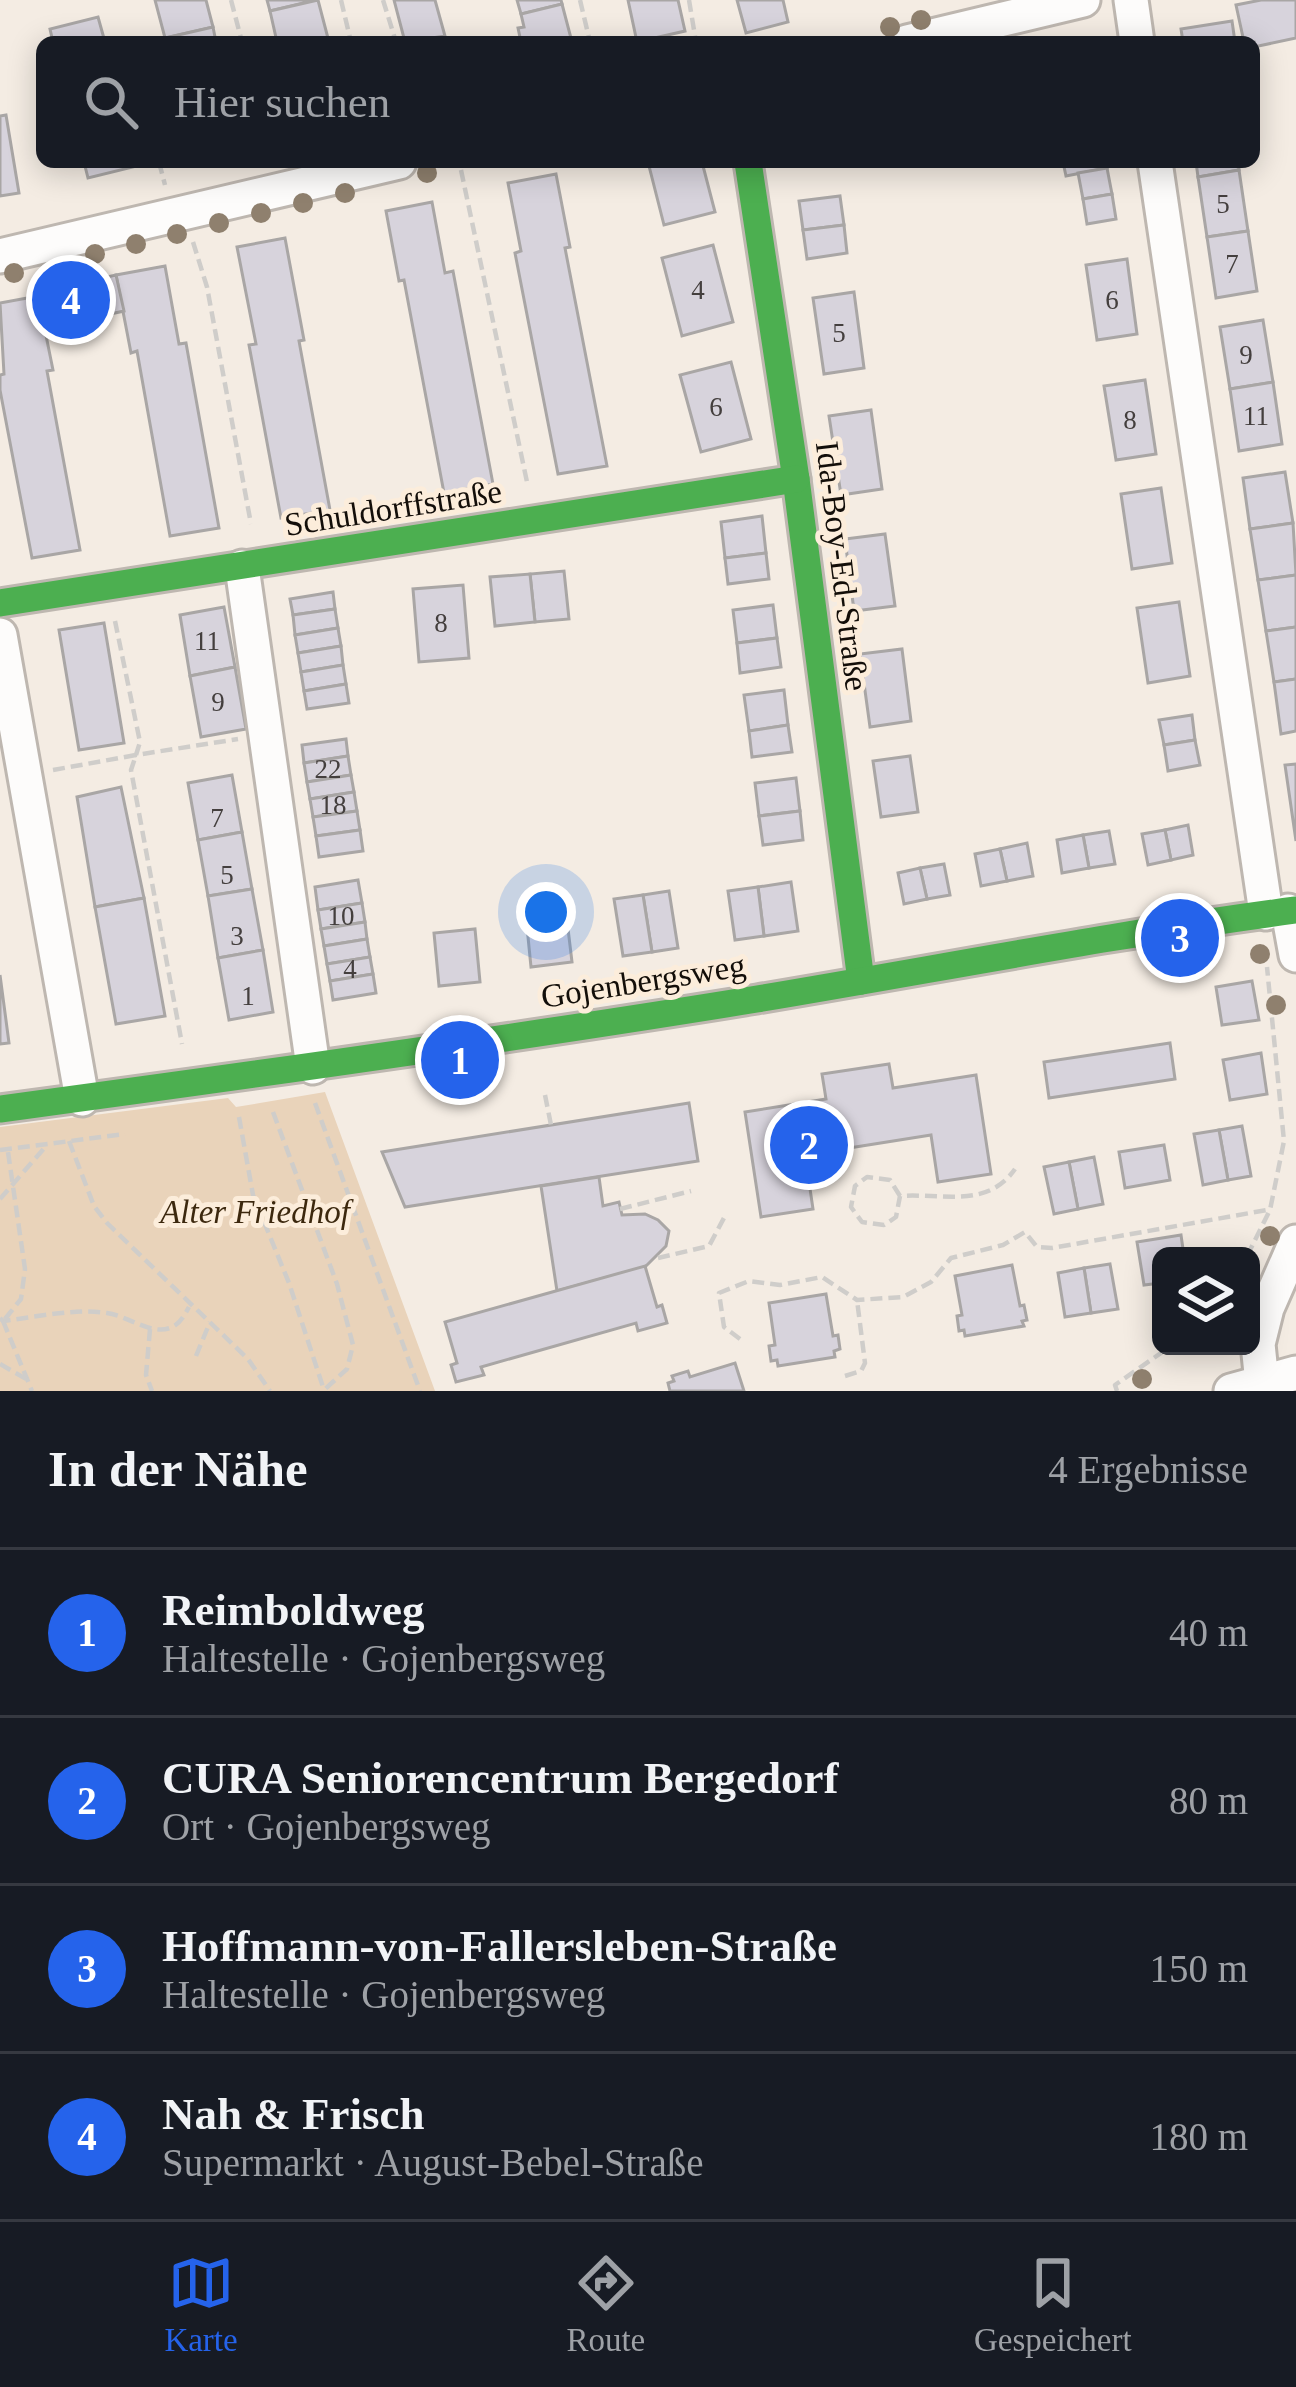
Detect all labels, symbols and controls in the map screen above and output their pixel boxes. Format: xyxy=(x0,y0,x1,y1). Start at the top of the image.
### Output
search box xyxy=(36,36,1260,168)
icon: search xyxy=(78,69,144,135)
text: Hier suchen xyxy=(174,77,390,127)
house number: 5 xyxy=(1216,189,1230,219)
house number: 7 xyxy=(1225,249,1239,279)
pin: 4 xyxy=(32,255,110,345)
house number: 4 xyxy=(691,275,705,305)
house number: 6 xyxy=(1105,285,1119,315)
house number: 5 xyxy=(832,318,846,348)
house number: 9 xyxy=(1239,340,1253,370)
house number: 6 xyxy=(709,392,723,422)
house number: 11 xyxy=(1243,401,1269,431)
house number: 8 xyxy=(1123,405,1137,435)
street label: Ida-Boy-Ed-Straße xyxy=(809,439,875,693)
street label: Schuldorffstraße xyxy=(282,473,504,543)
house number: 8 xyxy=(434,608,448,638)
house number: 11 xyxy=(194,626,220,656)
house number: 9 xyxy=(211,687,225,717)
house number: 22 xyxy=(315,754,342,784)
house number: 18 xyxy=(320,790,347,820)
house number: 7 xyxy=(210,803,224,833)
house number: 5 xyxy=(220,860,234,890)
your location xyxy=(516,882,576,942)
pin: 3 xyxy=(1141,893,1219,983)
house number: 10 xyxy=(328,901,355,931)
house number: 3 xyxy=(230,921,244,951)
street label: Gojenbergsweg xyxy=(538,947,748,1015)
house number: 4 xyxy=(343,954,357,984)
house number: 1 xyxy=(241,981,255,1011)
pin: 1 xyxy=(421,1015,499,1105)
pin: 2 xyxy=(770,1100,848,1190)
park label: Alter Friedhof xyxy=(158,1194,354,1230)
map controls xyxy=(1152,1247,1260,1355)
button: layers xyxy=(1152,1247,1260,1355)
text: In der Nähe xyxy=(48,1441,308,1497)
text: 4 Ergebnisse xyxy=(1048,1448,1248,1491)
text: Reimboldweg xyxy=(162,1585,425,1635)
text: 1 xyxy=(77,1611,97,1654)
text: 40 m xyxy=(1169,1611,1248,1654)
text: Haltestelle · Gojenbergsweg xyxy=(162,1637,605,1680)
text: CURA Seniorencentrum Bergedorf xyxy=(162,1753,839,1803)
text: 2 xyxy=(77,1779,97,1822)
text: 80 m xyxy=(1169,1779,1248,1822)
text: Ort · Gojenbergsweg xyxy=(162,1805,491,1848)
text: Hoffmann-von-Fallersleben-Straße xyxy=(162,1921,837,1971)
text: 3 xyxy=(77,1947,97,1990)
text: 150 m xyxy=(1149,1947,1248,1990)
text: Haltestelle · Gojenbergsweg xyxy=(162,1973,605,2016)
text: Nah & Frisch xyxy=(162,2089,425,2139)
text: 4 xyxy=(77,2115,97,2158)
text: 180 m xyxy=(1149,2115,1248,2158)
text: Supermarkt · August-Bebel-Straße xyxy=(162,2141,704,2184)
tab: Karte xyxy=(164,2250,238,2359)
tab: Route xyxy=(566,2250,645,2359)
tab: Gespeichert xyxy=(974,2250,1132,2359)

